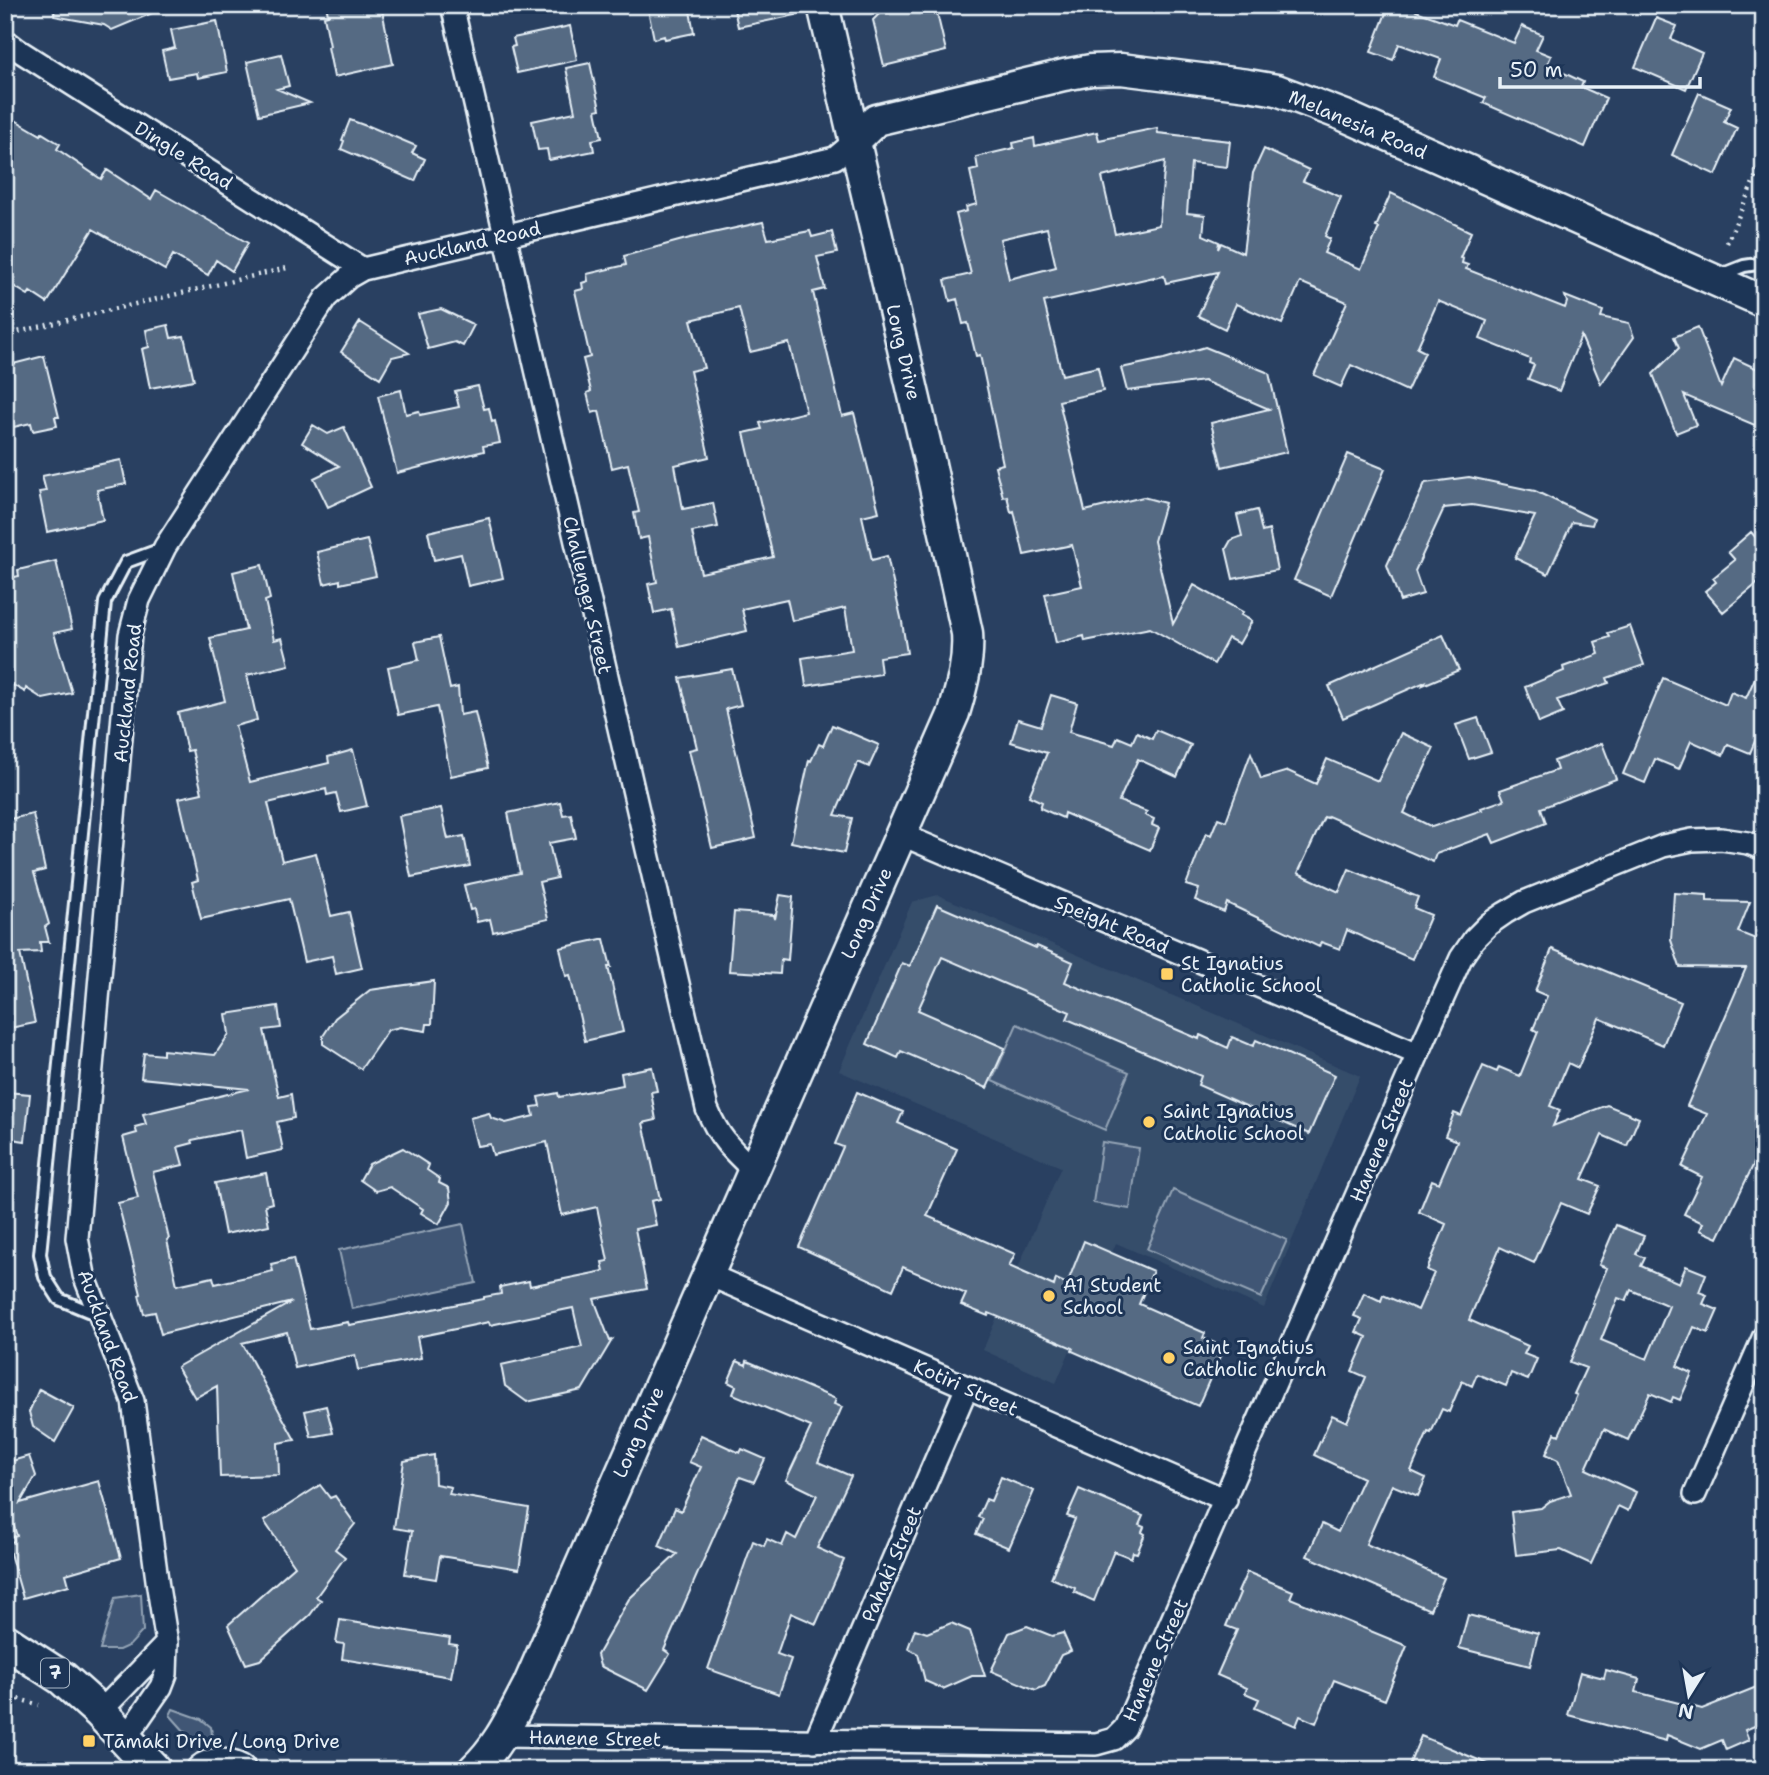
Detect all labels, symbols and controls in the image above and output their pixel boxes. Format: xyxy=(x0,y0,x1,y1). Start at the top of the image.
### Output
scale bar xyxy=(1500,46,1699,90)
text: 50 m xyxy=(1510,56,1563,84)
street label: Melanesia Road xyxy=(1285,84,1431,165)
street label: Dingle Road xyxy=(130,115,238,196)
street label: Auckland Road xyxy=(401,216,543,271)
street label: Long Drive xyxy=(880,302,927,403)
street label: Challenger Street xyxy=(557,514,618,676)
street label: Auckland Road xyxy=(108,622,147,764)
street label: Long Drive xyxy=(835,864,898,963)
street label: Speight Road xyxy=(1051,889,1173,960)
place label: St Ignatius Catholic School xyxy=(1181,951,1322,998)
marker: St Ignatius Catholic School xyxy=(1159,966,1175,982)
street label: Hanene Street xyxy=(1344,1074,1419,1206)
place label: Saint Ignatius Catholic School xyxy=(1163,1099,1304,1146)
marker: Saint Ignatius Catholic School xyxy=(1141,1114,1157,1130)
street label: Auckland Road xyxy=(72,1266,143,1406)
place label: A1 Student School xyxy=(1063,1273,1162,1320)
marker: A1 Student School xyxy=(1041,1288,1057,1304)
place label: Saint Ignatius Catholic Church xyxy=(1183,1335,1327,1382)
marker: Saint Ignatius Catholic Church xyxy=(1161,1350,1177,1366)
street label: Kotiri Street xyxy=(910,1353,1022,1422)
street label: Long Drive xyxy=(607,1383,670,1482)
street label: Pahaki Street xyxy=(856,1502,927,1626)
street label: Hanene Street xyxy=(1117,1595,1194,1726)
road number: 7 xyxy=(41,1658,69,1688)
north arrow xyxy=(1654,1660,1724,1730)
text: N xyxy=(1676,1697,1696,1725)
street label: Hanene Street xyxy=(529,1725,661,1752)
place label: Tāmaki Drive / Long Drive xyxy=(103,1729,340,1754)
marker: Tāmaki Drive / Long Drive xyxy=(81,1733,97,1749)

